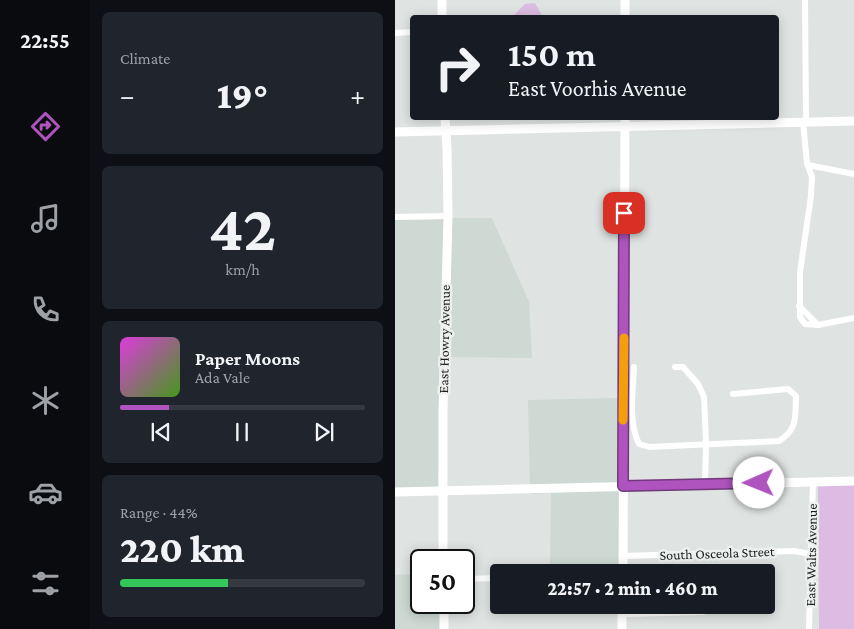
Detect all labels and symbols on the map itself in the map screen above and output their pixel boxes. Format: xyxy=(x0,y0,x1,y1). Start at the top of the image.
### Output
pin xyxy=(603,192,645,234)
street label: East Howry Avenue xyxy=(435,285,453,393)
position arrow xyxy=(732,456,784,508)
street label: East Walts Avenue xyxy=(802,503,820,607)
street label: South Osceola Street xyxy=(659,543,775,563)
speed limit sign: 50 xyxy=(410,549,475,614)

